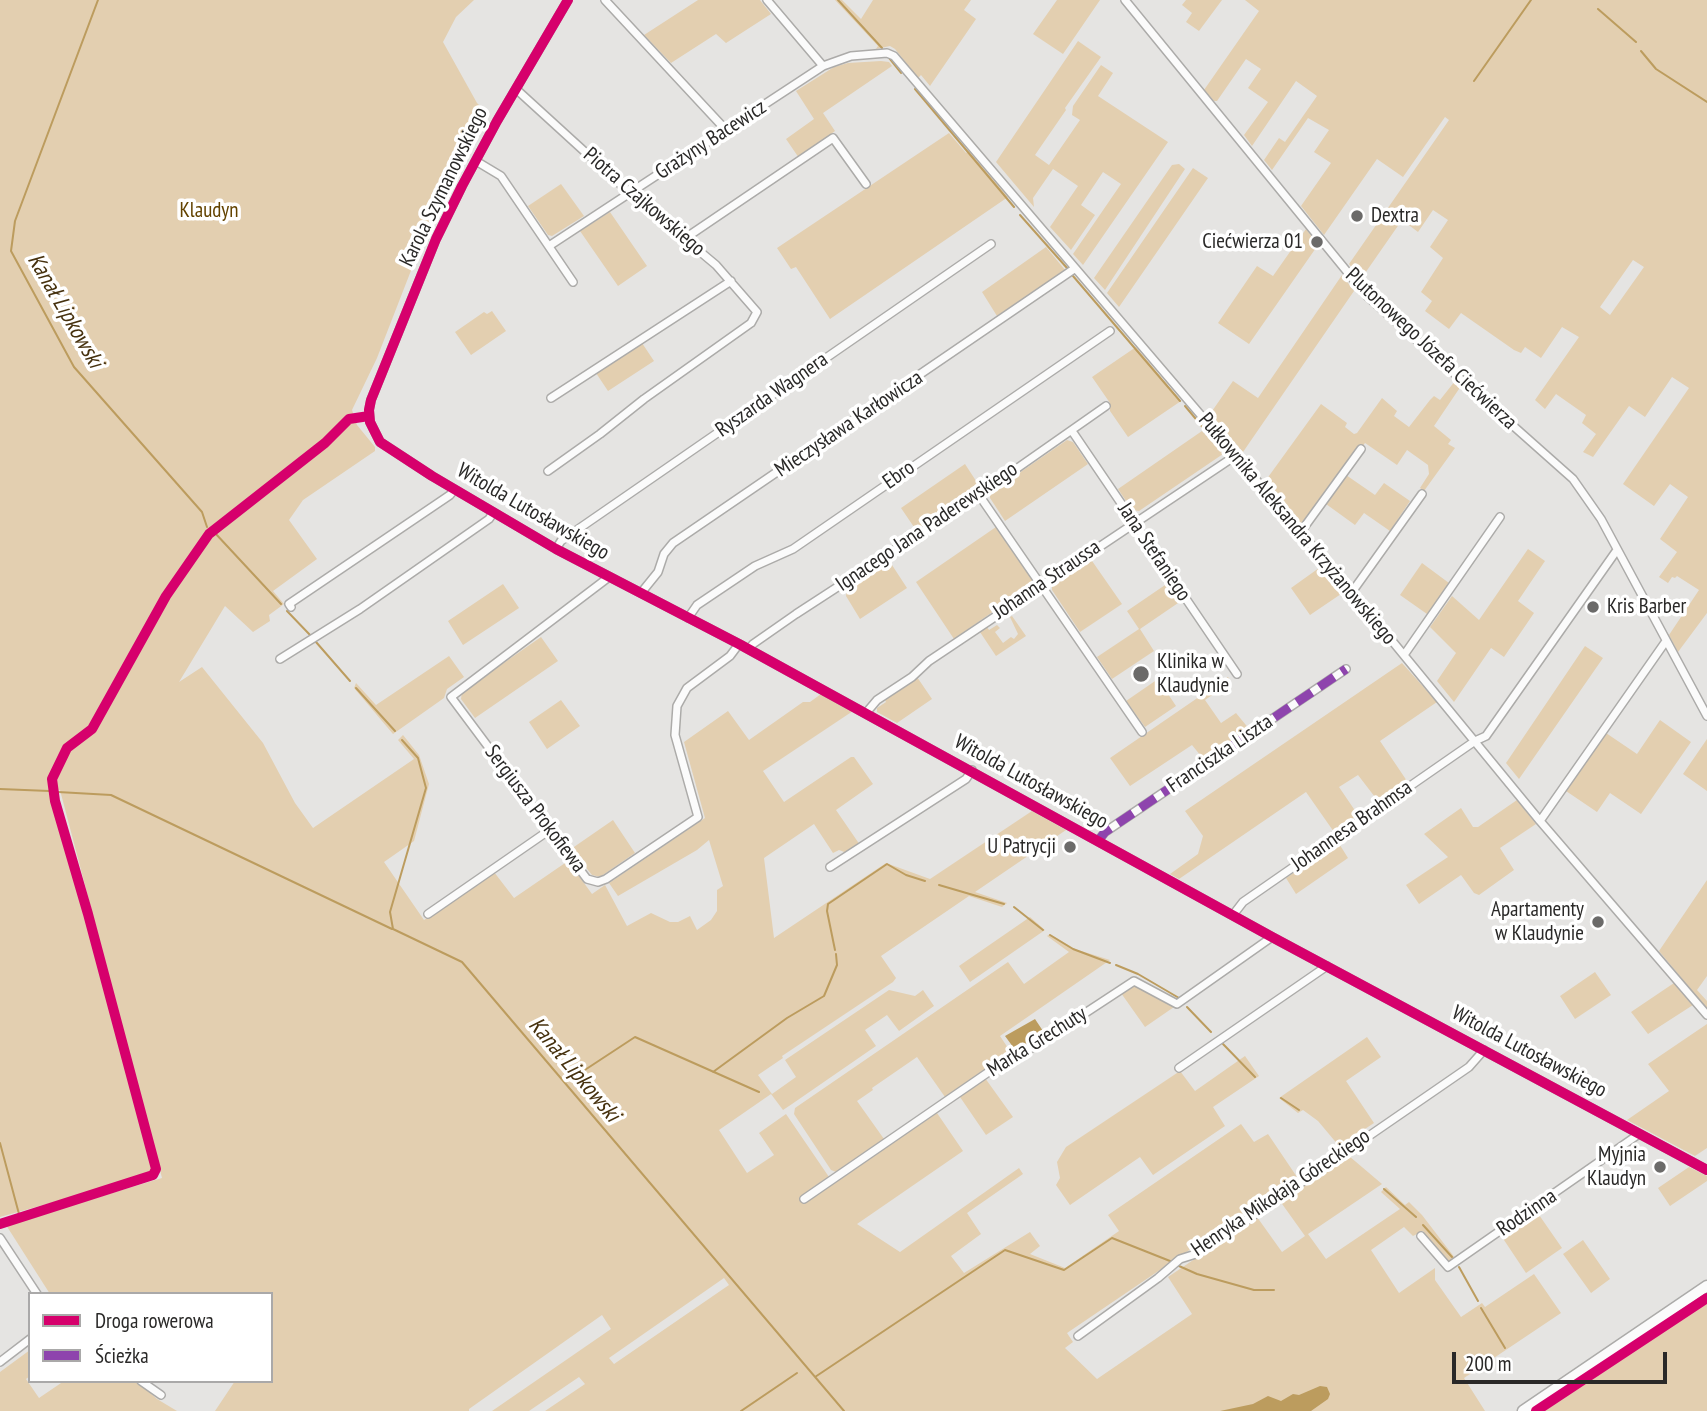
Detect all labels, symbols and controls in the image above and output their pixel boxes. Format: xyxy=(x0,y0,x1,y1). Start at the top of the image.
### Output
street label: Grażyny Bacewicz xyxy=(651,95,771,185)
street label: Karola Szymanowskiego xyxy=(394,103,494,271)
street label: Piotra Czajkowskiego xyxy=(578,142,710,262)
park label: Klaudyn xyxy=(180,198,238,224)
place label: Dextra xyxy=(1371,203,1419,229)
marker: Dextra xyxy=(1349,208,1365,224)
place label: Ciećwierza 01 xyxy=(1202,229,1303,255)
marker: Ciećwierza 01 xyxy=(1309,234,1325,250)
water label: Kanał Lipkowski xyxy=(21,249,109,373)
street label: Plutonowego Józefa Ciećwierza xyxy=(1340,263,1522,435)
street label: Ryszarda Wagnera xyxy=(711,347,833,443)
street label: Mieczysława Karłowicza xyxy=(770,365,928,483)
street label: Pułkownika Aleksandra Krzyżanowskiego xyxy=(1193,408,1401,650)
street label: Ebro xyxy=(878,455,920,495)
street label: Ignacego Jana Paderewskiego xyxy=(831,457,1023,597)
street label: Witolda Lutosławskiego xyxy=(452,458,614,566)
street label: Jana Stefaniego xyxy=(1112,498,1196,606)
street label: Johanna Straussa xyxy=(989,535,1105,625)
place label: Kris Barber xyxy=(1607,594,1686,620)
marker: Kris Barber xyxy=(1585,599,1601,615)
place label: Klinika w Klaudynie xyxy=(1157,649,1229,699)
marker: Klinika w Klaudynie xyxy=(1131,664,1151,684)
street label: Franciszka Liszta xyxy=(1162,709,1278,799)
street label: Witolda Lutosławskiego xyxy=(950,729,1112,835)
street label: Sergiusza Prokofiewa xyxy=(479,740,591,878)
street label: Johannesa Brahmsa xyxy=(1287,775,1417,877)
place label: U Patrycji xyxy=(987,834,1056,860)
marker: U Patrycji xyxy=(1062,839,1078,855)
place label: Apartamenty w Klaudynie xyxy=(1491,897,1584,947)
marker: Apartamenty w Klaudynie xyxy=(1590,914,1606,930)
street label: Witolda Lutosławskiego xyxy=(1447,1001,1611,1103)
street label: Marka Grechuty xyxy=(983,1002,1091,1082)
water label: Kanał Lipkowski xyxy=(522,1012,626,1128)
street label: Henryka Mikołaja Góreckiego xyxy=(1187,1124,1375,1262)
place label: Myjnia Klaudyn xyxy=(1587,1142,1646,1192)
marker: Myjnia Klaudyn xyxy=(1652,1159,1668,1175)
street label: Rodzinna xyxy=(1492,1184,1562,1242)
legend xyxy=(28,1292,273,1383)
text: Droga rowerowa xyxy=(95,1307,214,1334)
scale bar xyxy=(1455,1338,1670,1382)
text: Ścieżka xyxy=(95,1342,149,1369)
text: 200 m xyxy=(1465,1350,1511,1377)

